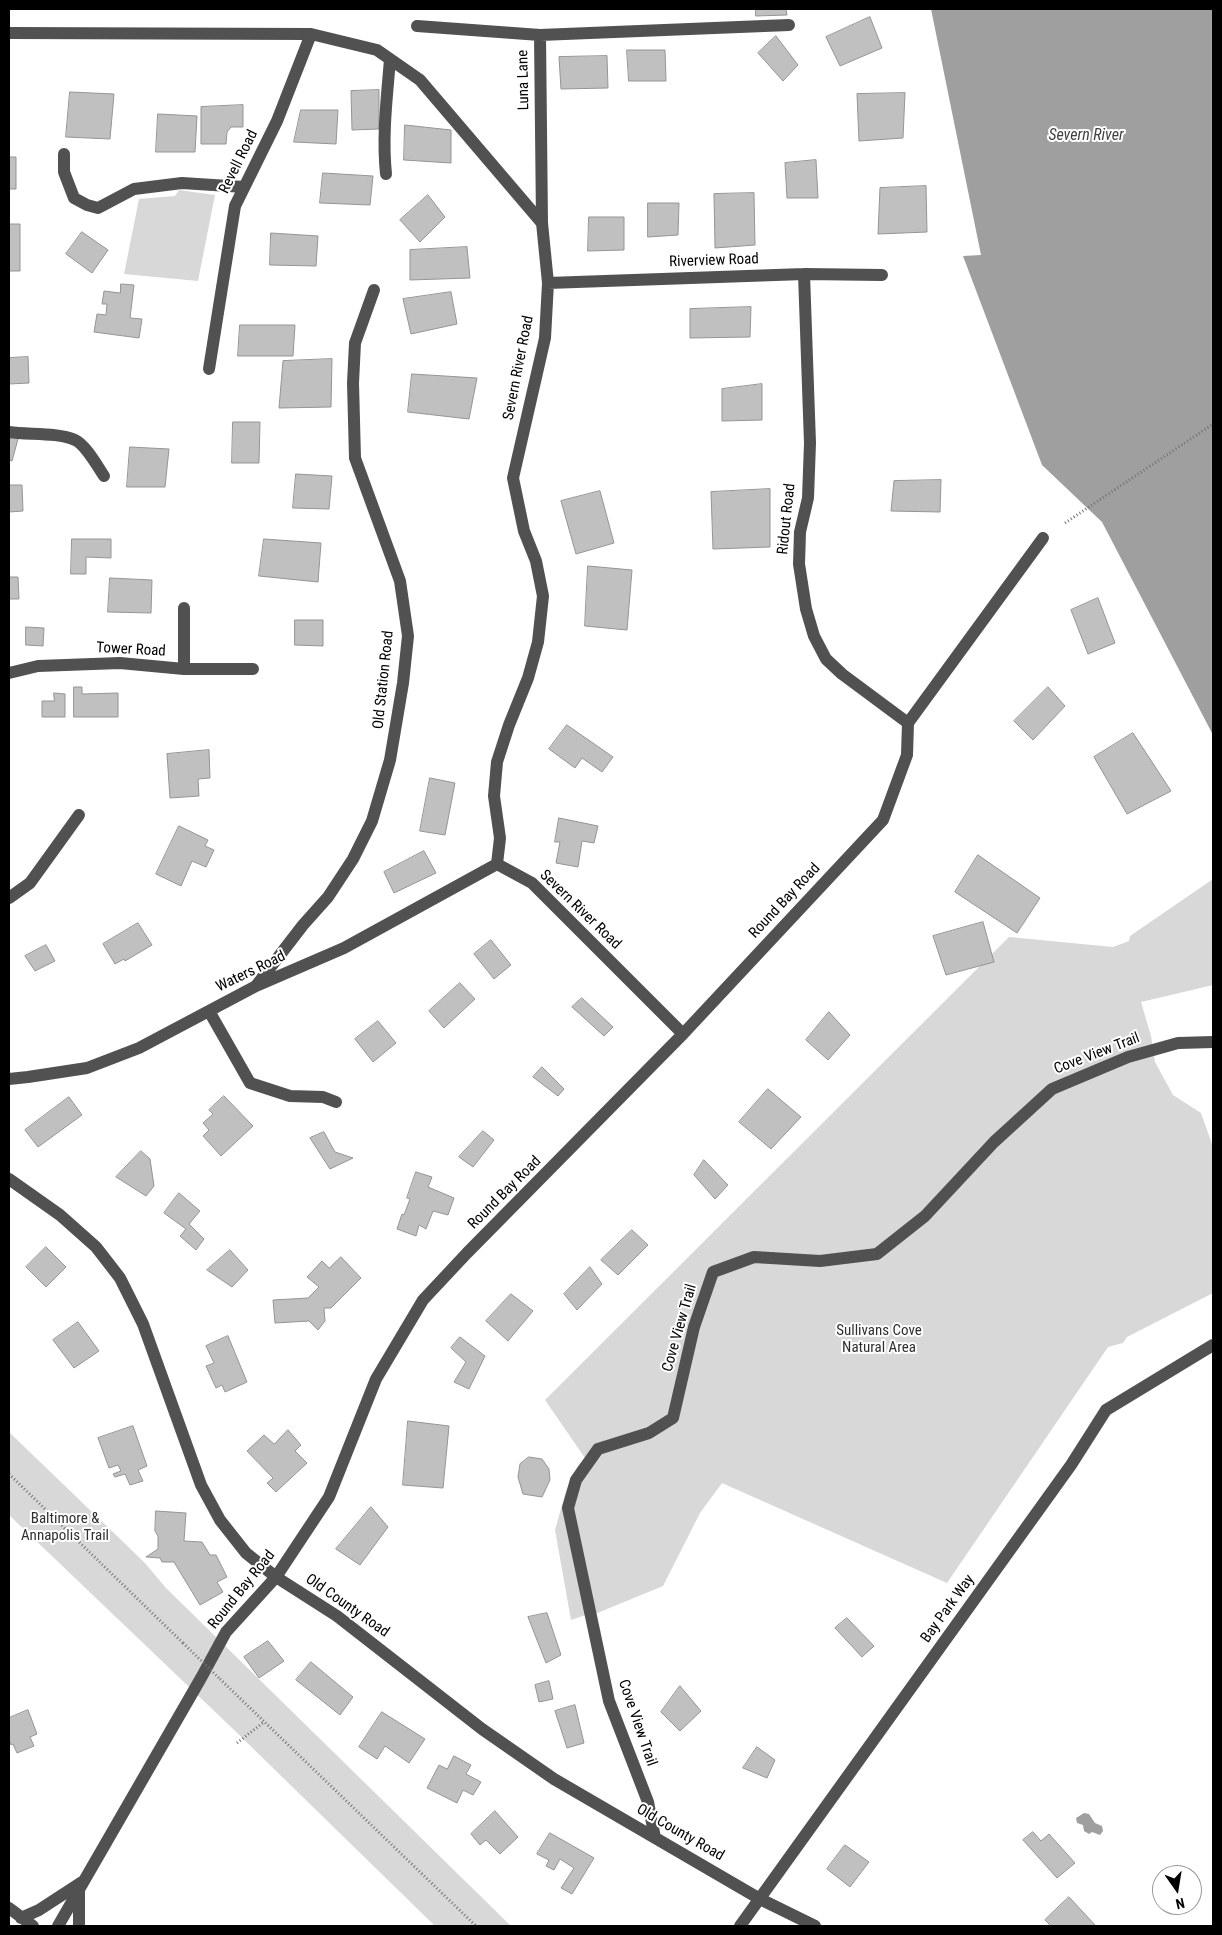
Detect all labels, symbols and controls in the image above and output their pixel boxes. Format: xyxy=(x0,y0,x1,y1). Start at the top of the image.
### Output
street label: Luna Lane xyxy=(514,50,534,110)
water label: Severn River xyxy=(1048,126,1124,146)
street label: Revell Road xyxy=(216,127,262,197)
street label: Riverview Road xyxy=(669,250,759,272)
street label: Severn River Road xyxy=(500,314,538,422)
street label: Ridout Road xyxy=(774,482,800,556)
street label: Old Station Road xyxy=(370,630,398,730)
street label: Tower Road xyxy=(96,639,166,661)
street label: Round Bay Road xyxy=(746,860,824,942)
street label: Severn River Road xyxy=(536,867,624,953)
street label: Waters Road xyxy=(213,948,289,996)
street label: Cove View Trail xyxy=(1052,1029,1142,1079)
street label: Round Bay Road xyxy=(465,1153,545,1233)
street label: Cove View Trail xyxy=(659,1282,701,1374)
park label: Sullivans Cove Natural Area xyxy=(836,1322,922,1357)
park label: Baltimore & Annapolis Trail xyxy=(21,1510,109,1545)
street label: Round Bay Road xyxy=(205,1547,279,1633)
street label: Old County Road xyxy=(302,1570,392,1642)
street label: Bay Park Way xyxy=(917,1571,979,1647)
street label: Cove View Trail xyxy=(614,1677,660,1769)
street label: Old County Road xyxy=(633,1801,727,1865)
north arrow xyxy=(1152,1865,1202,1915)
text: N xyxy=(1174,1895,1186,1912)

